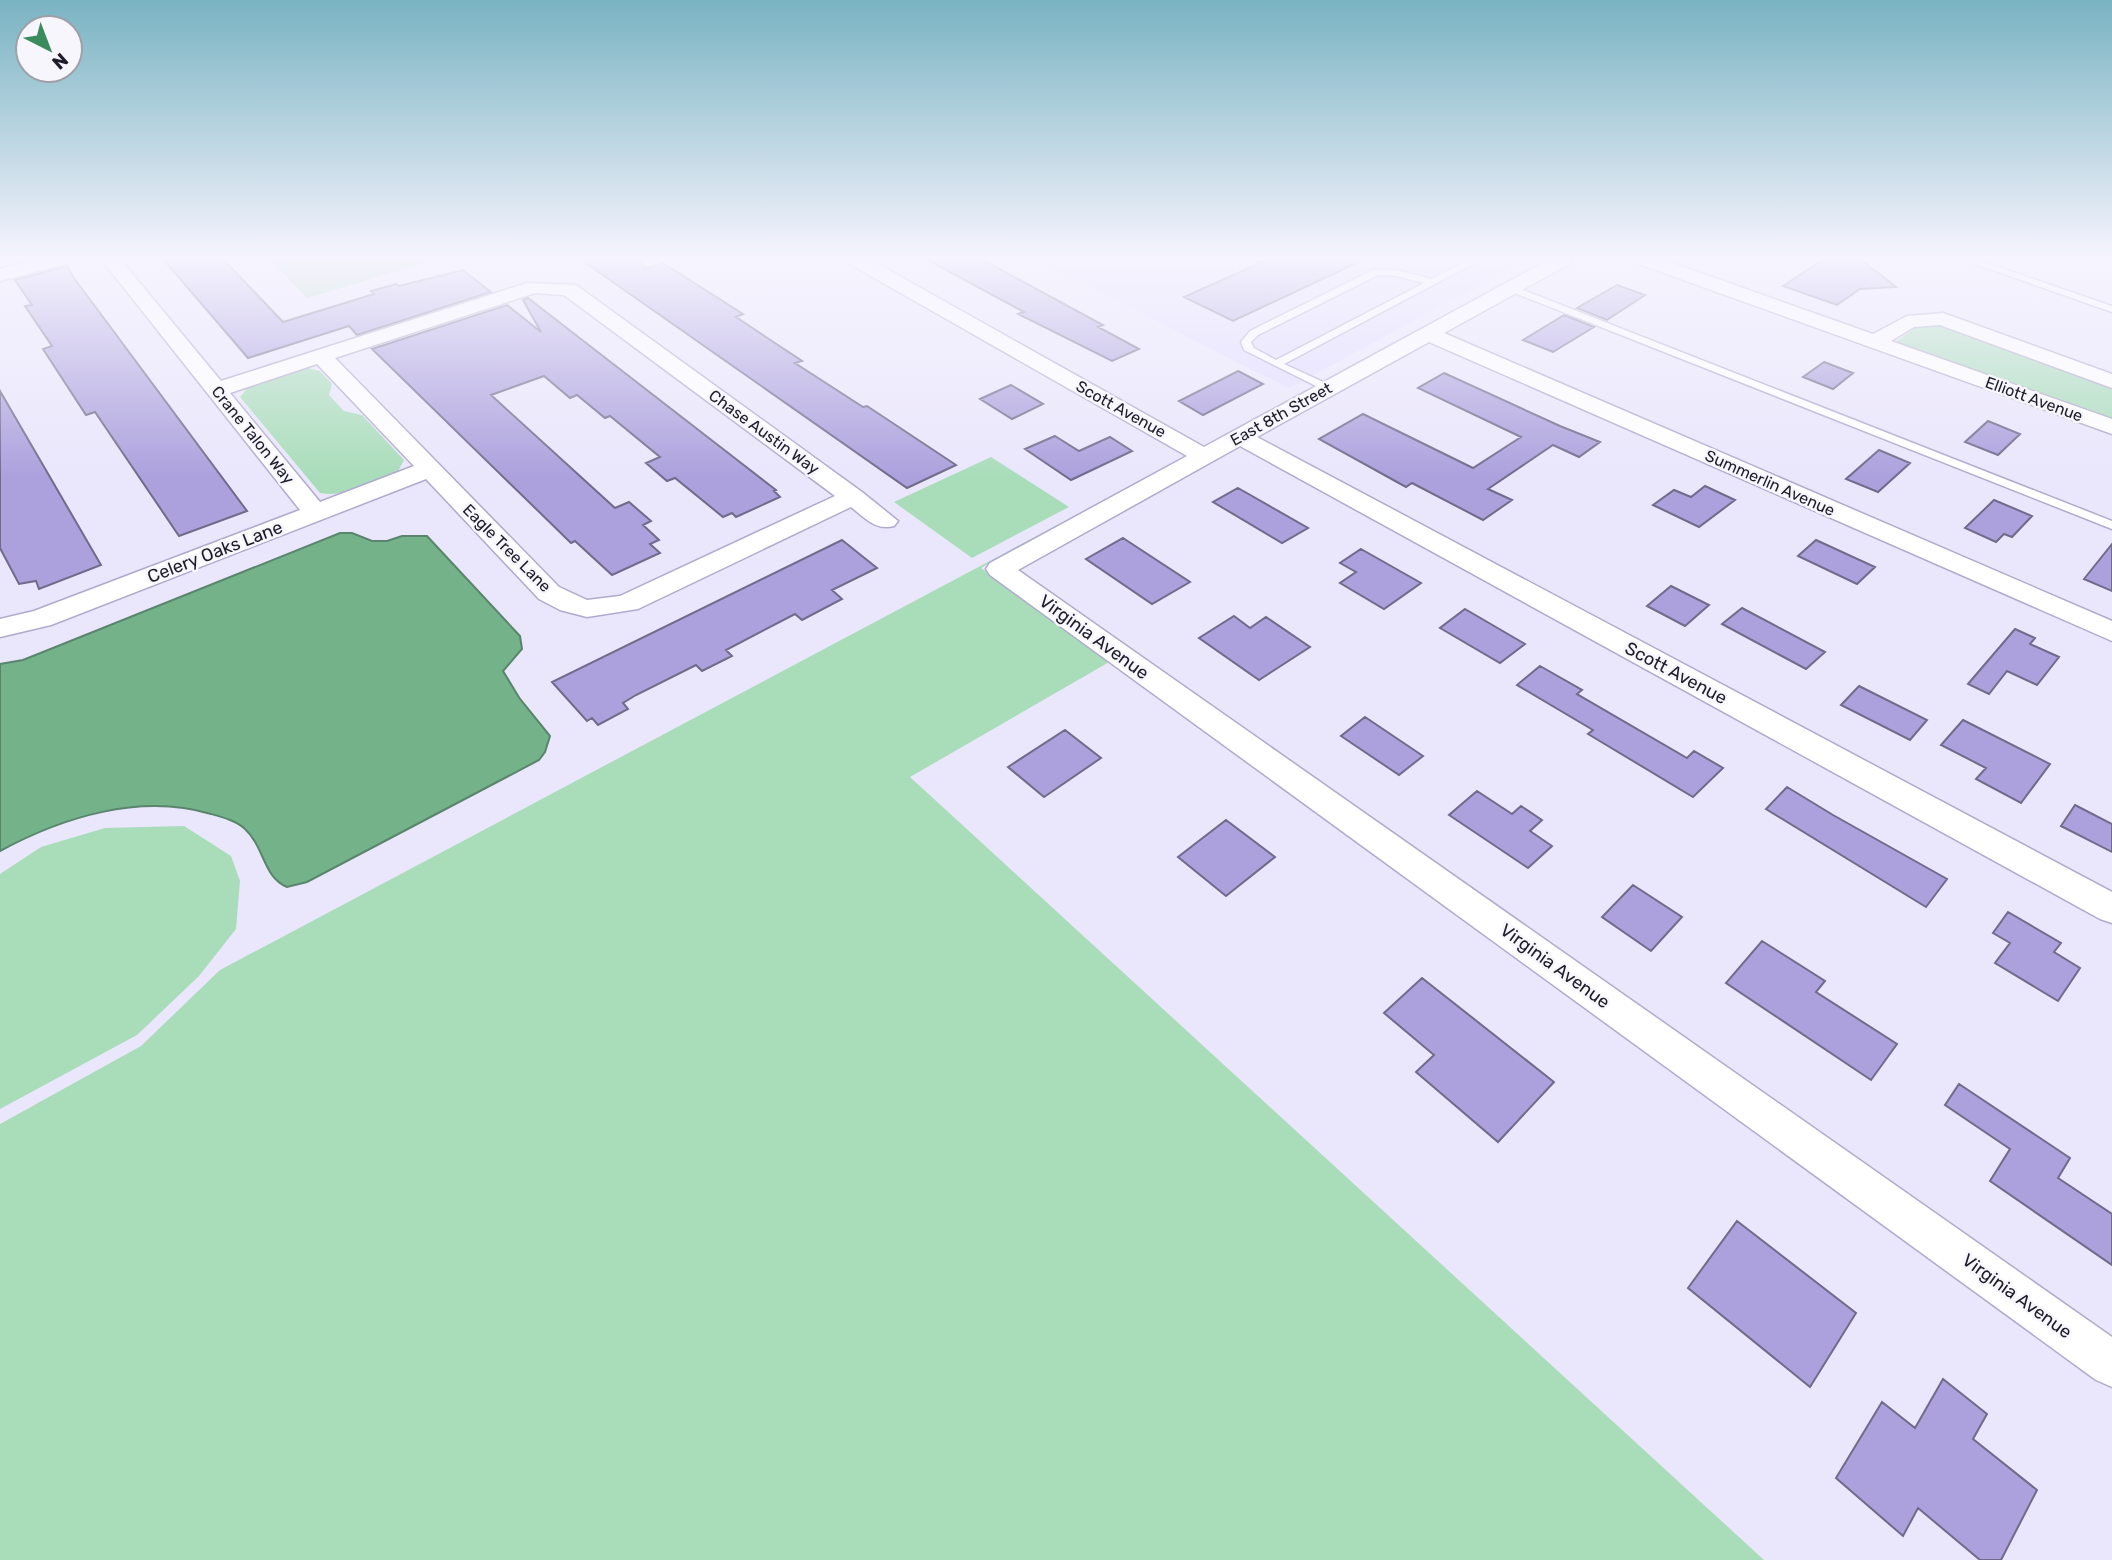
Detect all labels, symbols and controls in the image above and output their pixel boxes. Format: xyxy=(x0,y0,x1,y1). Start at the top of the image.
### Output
north arrow xyxy=(14,14,84,84)
text: N xyxy=(47,48,73,74)
street label: Elliott Avenue xyxy=(1983,373,2085,425)
street label: Scott Avenue xyxy=(1073,376,1169,442)
street label: East 8th Street xyxy=(1227,378,1335,450)
street label: Crane Talon Way xyxy=(208,382,298,488)
street label: Chase Austin Way xyxy=(705,386,823,478)
street label: Summerlin Avenue xyxy=(1702,446,1838,520)
street label: Eagle Tree Lane xyxy=(459,500,555,596)
street label: Celery Oaks Lane xyxy=(144,516,286,588)
street label: Virginia Avenue xyxy=(1035,590,1153,684)
street label: Scott Avenue xyxy=(1621,637,1731,709)
street label: Virginia Avenue xyxy=(1496,919,1614,1013)
street label: Virginia Avenue xyxy=(1958,1249,2076,1343)

